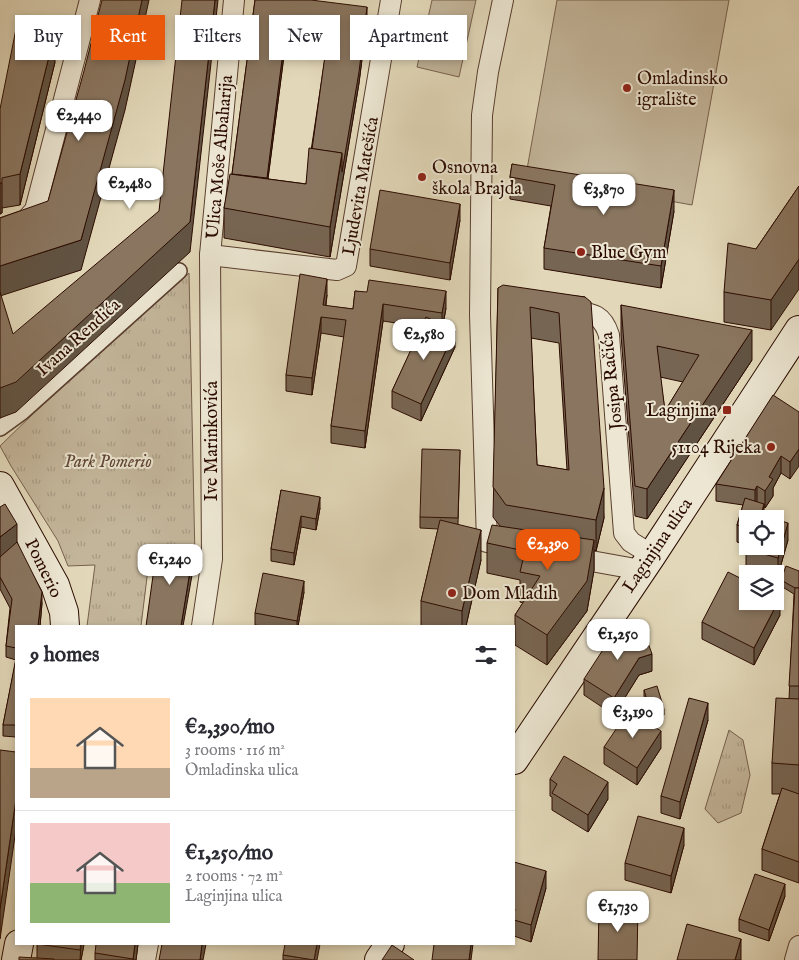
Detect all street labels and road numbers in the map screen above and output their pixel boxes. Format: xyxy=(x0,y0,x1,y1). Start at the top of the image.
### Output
street label: Ulica Moše Albaharija xyxy=(202,74,239,240)
street label: Ljudevita Matešića xyxy=(338,115,385,258)
street label: Ivana Rendića xyxy=(32,294,126,382)
street label: Josipa Račića xyxy=(596,330,629,433)
street label: Ive Marinkovića xyxy=(201,381,224,501)
street label: Laginjina ulica xyxy=(618,494,699,598)
street label: Pomerio xyxy=(19,535,67,602)

